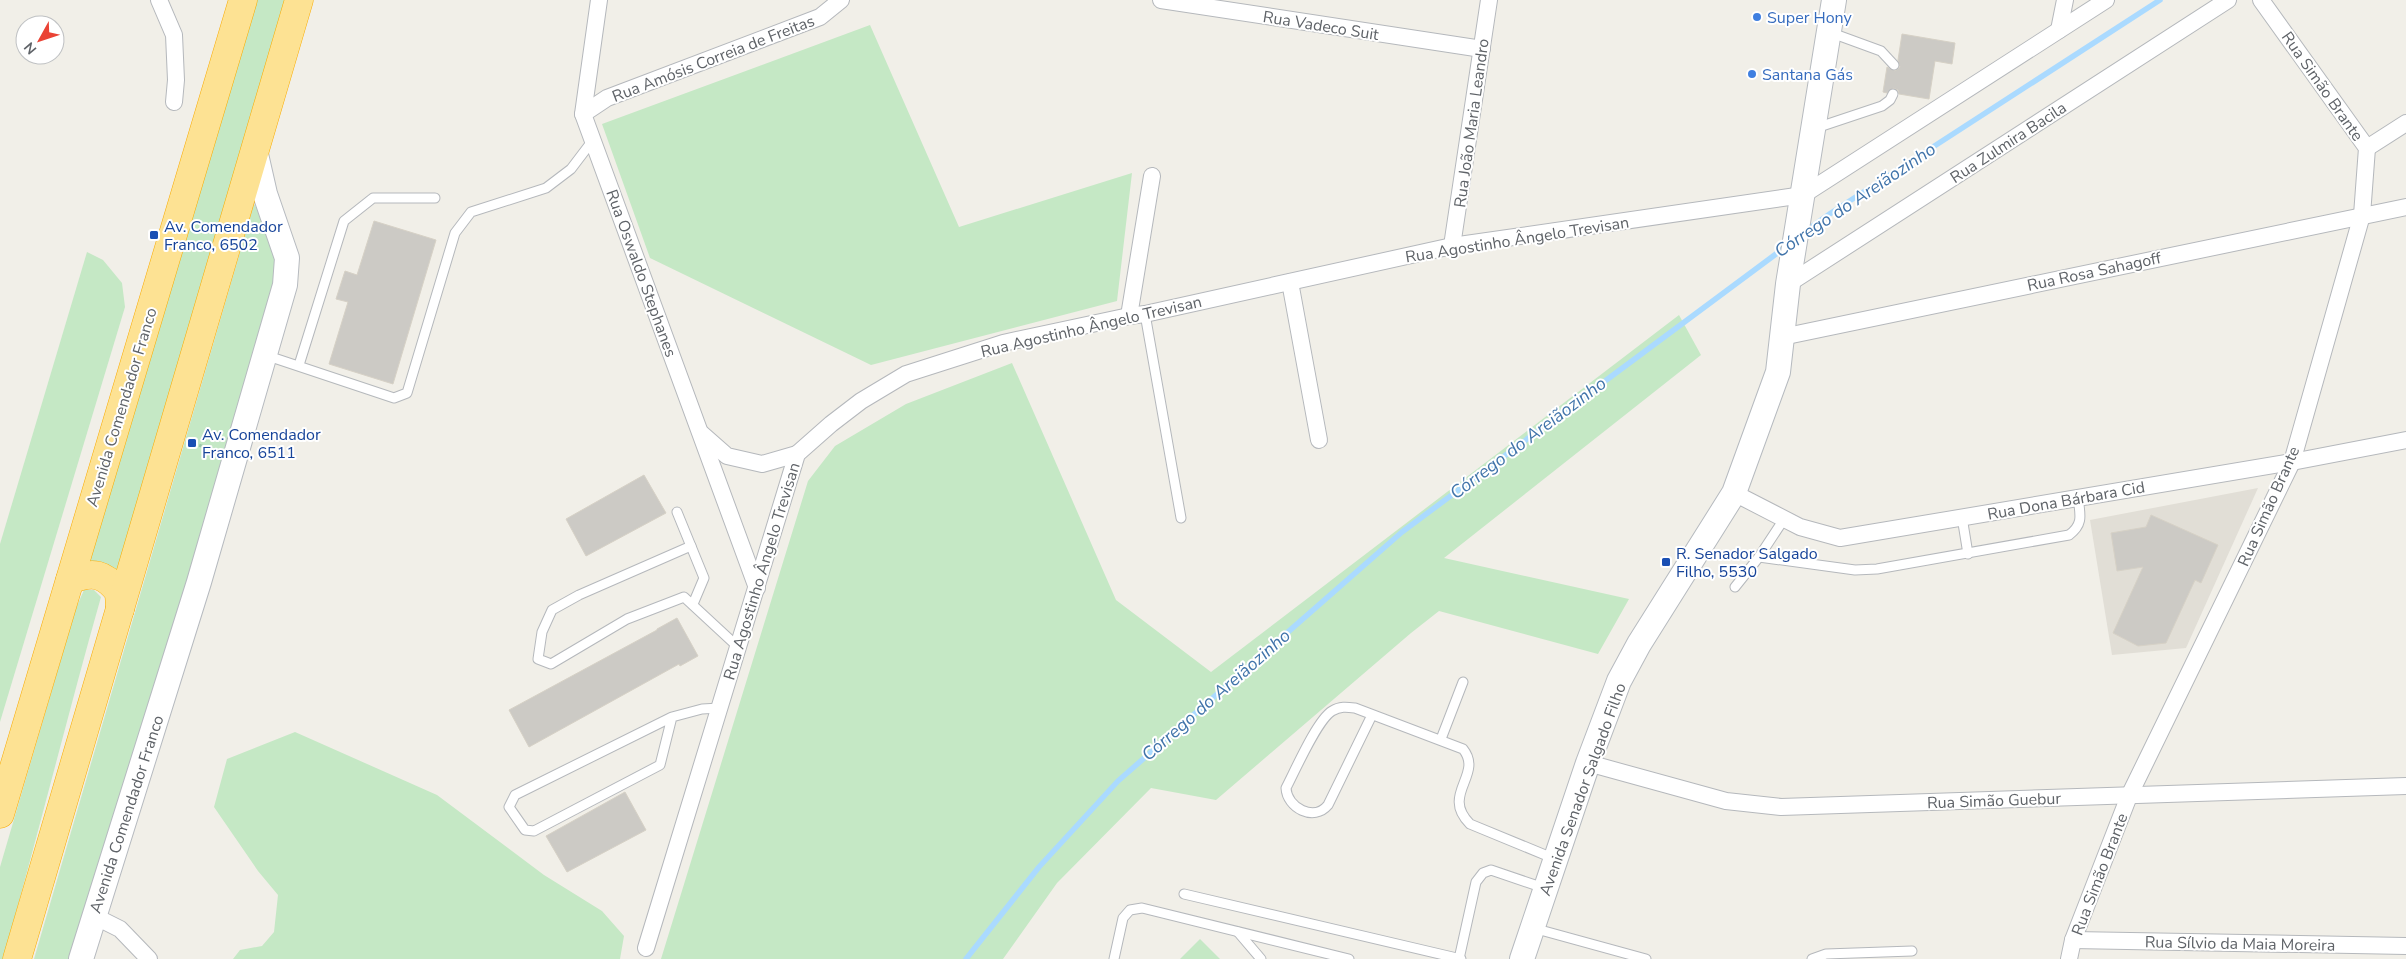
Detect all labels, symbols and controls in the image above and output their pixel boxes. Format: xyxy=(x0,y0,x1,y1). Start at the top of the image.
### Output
street label: Rua Vadeco Suit xyxy=(1261,6,1381,46)
place label: Super Hony xyxy=(1767,7,1853,29)
street label: Rua Amósis Correia de Freitas xyxy=(609,10,818,108)
marker: Super Hony xyxy=(1751,11,1763,23)
north arrow xyxy=(15,15,65,65)
street label: Rua Simão Brante xyxy=(2276,27,2368,146)
street label: Rua João Maria Leandro xyxy=(1449,37,1495,209)
text: N xyxy=(20,38,41,58)
place label: Santana Gás xyxy=(1762,64,1853,86)
marker: Santana Gás xyxy=(1746,68,1758,80)
street label: Rua Zulmira Bacila xyxy=(1946,97,2071,189)
water label: Córrego do Areiãozinho xyxy=(1770,137,1940,263)
street label: Rua Oswaldo Stephanes xyxy=(600,186,682,360)
street label: Rua Agostinho Ângelo Trevisan xyxy=(1404,211,1631,269)
place label: Av. Comendador Franco, 6502 xyxy=(164,216,283,256)
marker: Av. Comendador Franco, 6502 xyxy=(148,229,160,241)
street label: Rua Rosa Sahagoff xyxy=(2025,247,2164,297)
street label: Rua Agostinho Ângelo Trevisan xyxy=(979,291,1204,363)
street label: Avenida Comendador Franco xyxy=(81,305,163,509)
water label: Córrego do Areiãozinho xyxy=(1445,371,1611,505)
place label: Av. Comendador Franco, 6511 xyxy=(202,424,321,464)
marker: Av. Comendador Franco, 6511 xyxy=(186,437,198,449)
street label: Rua Simão Brante xyxy=(2233,443,2305,570)
street label: Rua Agostinho Ângelo Trevisan xyxy=(718,460,806,683)
street label: Rua Dona Bárbara Cid xyxy=(1986,476,2147,526)
place label: R. Senador Salgado Filho, 5530 xyxy=(1676,543,1818,583)
marker: R. Senador Salgado Filho, 5530 xyxy=(1660,556,1672,568)
water label: Córrego do Areiãozinho xyxy=(1137,624,1295,766)
street label: Avenida Senador Salgado Filho xyxy=(1534,680,1632,899)
street label: Avenida Comendador Franco xyxy=(85,712,169,916)
street label: Rua Simão Guebur xyxy=(1927,788,2062,814)
street label: Rua Simão Brante xyxy=(2067,810,2133,939)
street label: Rua Sílvio da Maia Moreira xyxy=(2145,931,2335,957)

